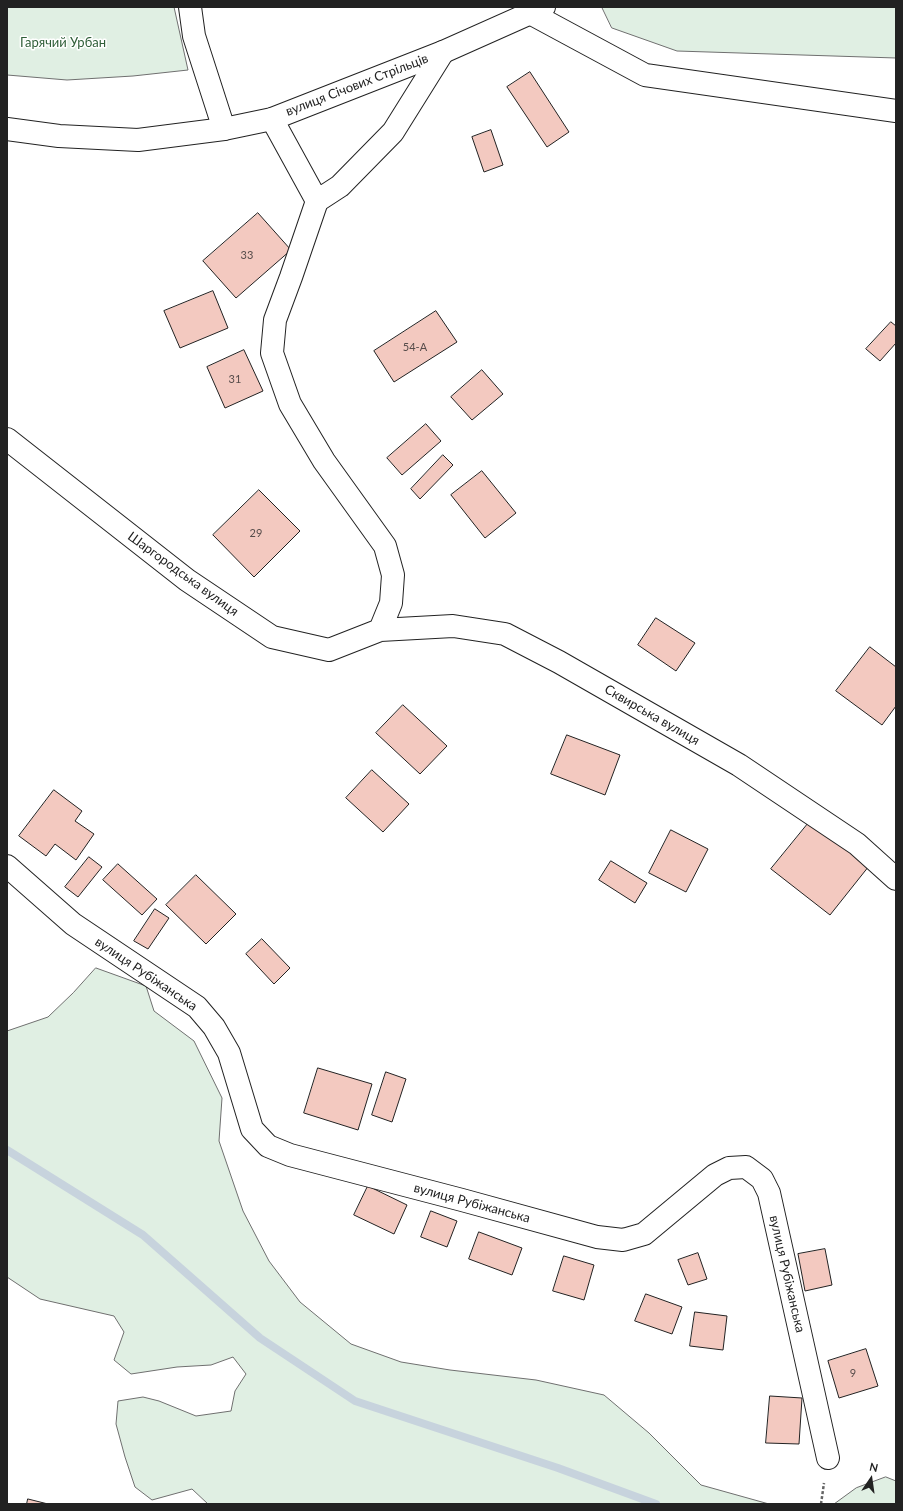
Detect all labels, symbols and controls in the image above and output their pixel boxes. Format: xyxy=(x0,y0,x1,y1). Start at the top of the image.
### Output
park label: Гарячий Урбан xyxy=(20,35,106,51)
street label: вулиця Січових Стрільців xyxy=(284,51,430,119)
house number: 33 xyxy=(241,248,253,262)
house number: 54-А xyxy=(403,340,427,354)
house number: 31 xyxy=(229,372,241,386)
house number: 29 xyxy=(250,526,262,540)
street label: Шаргородська вулиця xyxy=(125,529,241,619)
street label: Сквирська вулиця xyxy=(602,681,702,749)
street label: вулиця Рубіжанська xyxy=(92,934,200,1014)
street label: вулиця Рубіжанська xyxy=(412,1180,532,1226)
street label: вулиця Рубіжанська xyxy=(766,1214,808,1334)
house number: 9 xyxy=(850,1366,856,1380)
north arrow xyxy=(851,1459,891,1499)
text: N xyxy=(868,1460,879,1474)

